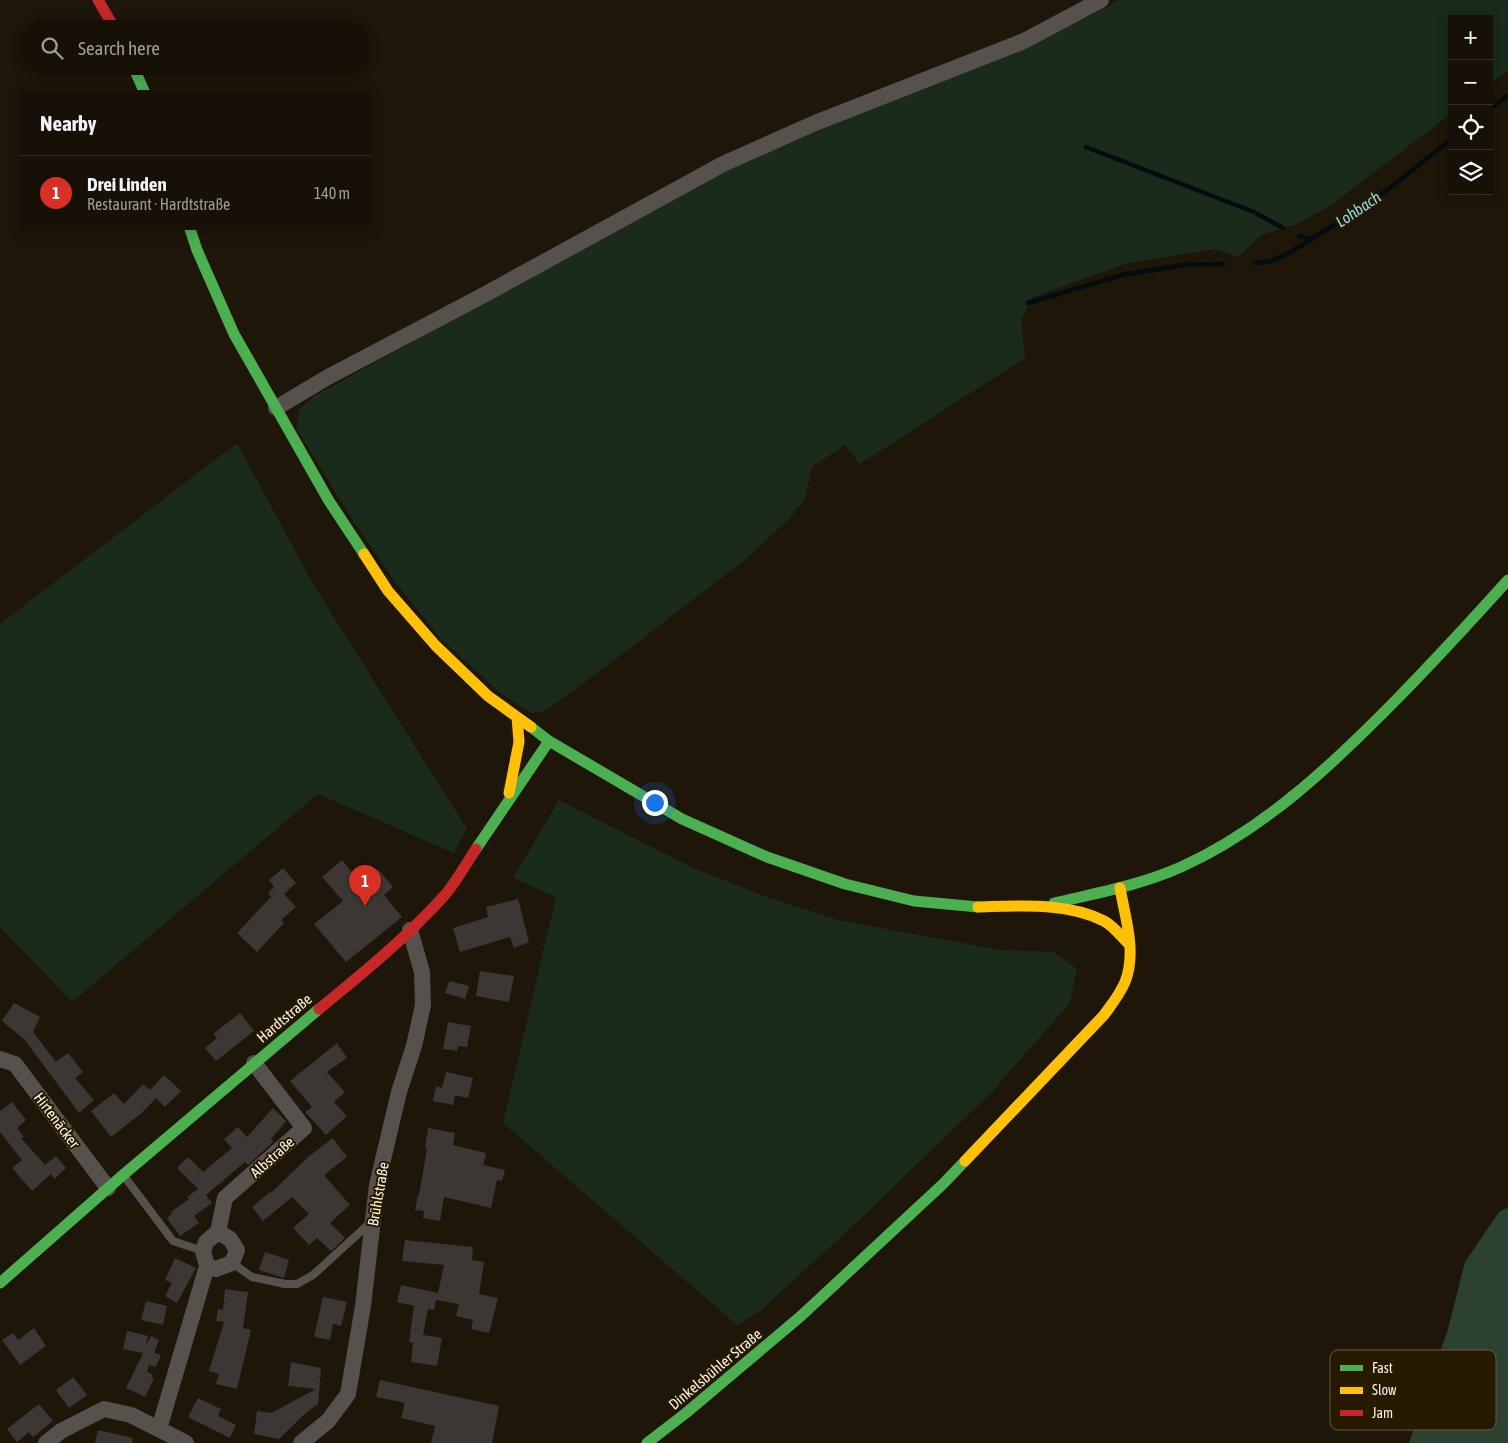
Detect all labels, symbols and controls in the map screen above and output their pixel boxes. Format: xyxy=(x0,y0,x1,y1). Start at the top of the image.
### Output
map controls xyxy=(1448,15,1493,195)
button: + xyxy=(1448,15,1493,60)
search box xyxy=(20,20,370,75)
icon: search xyxy=(38,34,66,62)
text: Search here xyxy=(78,37,160,59)
button: − xyxy=(1448,60,1493,105)
button: locate xyxy=(1448,105,1493,150)
text: Nearby xyxy=(40,111,96,135)
button: layers xyxy=(1448,150,1493,195)
text: Drei Linden xyxy=(87,173,167,195)
text: 1 xyxy=(52,184,60,202)
text: 140 m xyxy=(314,184,350,202)
water label: Lohbach xyxy=(1332,187,1384,230)
text: Restaurant · Hardtstraße xyxy=(87,195,230,213)
your location xyxy=(642,790,668,816)
pin: 1 xyxy=(349,865,381,906)
street label: Hardtstraße xyxy=(253,990,315,1046)
street label: Hirtenäcker xyxy=(31,1089,84,1151)
street label: Albstraße xyxy=(247,1133,298,1181)
street label: Brühlstraße xyxy=(364,1161,392,1227)
street label: Dinkelsbühler Straße xyxy=(665,1325,765,1413)
legend xyxy=(1330,1350,1496,1430)
text: Fast xyxy=(1372,1360,1393,1376)
text: Slow xyxy=(1372,1382,1397,1398)
text: Jam xyxy=(1372,1405,1393,1421)

